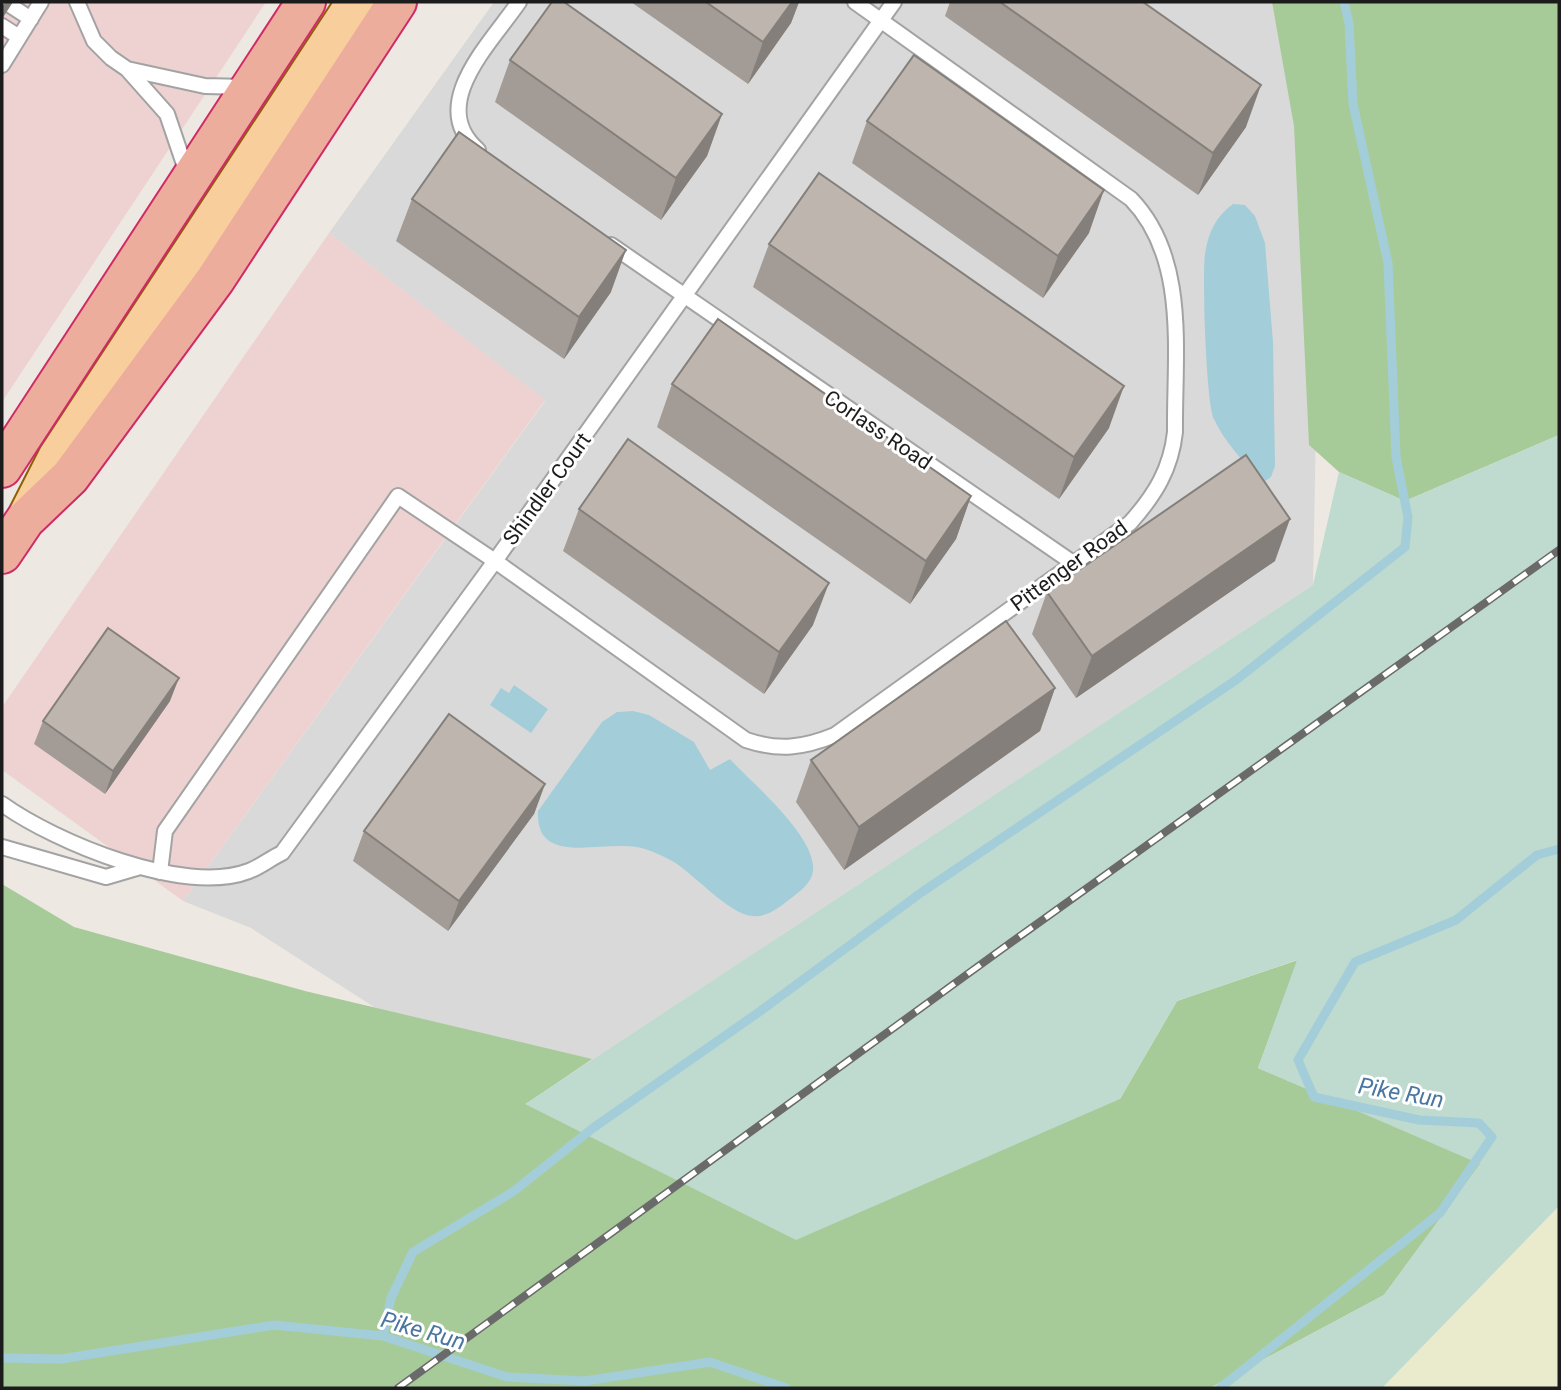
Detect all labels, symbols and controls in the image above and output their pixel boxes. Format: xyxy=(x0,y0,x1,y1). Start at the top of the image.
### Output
street label: Corlass Road xyxy=(820,385,936,475)
street label: Shindler Court xyxy=(498,428,596,550)
street label: Pittenger Road xyxy=(1006,516,1132,616)
water label: Pike Run xyxy=(1356,1072,1446,1114)
water label: Pike Run xyxy=(378,1306,468,1356)

